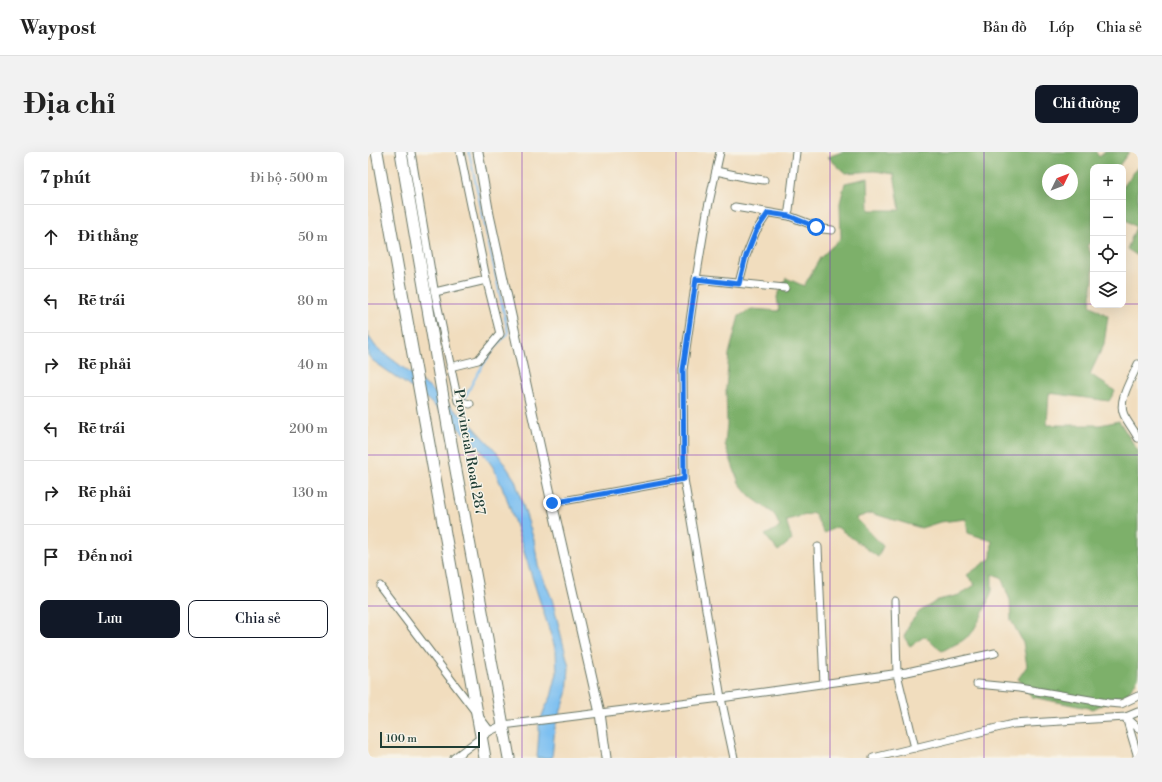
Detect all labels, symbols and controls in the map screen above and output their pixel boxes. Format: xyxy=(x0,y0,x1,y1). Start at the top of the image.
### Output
text: Waypost xyxy=(20,16,96,40)
text: Bản đồ xyxy=(983,19,1027,37)
text: Lớp xyxy=(1049,19,1074,37)
text: Chia sẻ xyxy=(1096,19,1142,37)
button: Chỉ đường xyxy=(1035,85,1138,123)
text: Địa chỉ xyxy=(24,87,116,122)
north arrow xyxy=(1042,164,1078,200)
map controls xyxy=(1090,164,1126,308)
button: + xyxy=(1090,164,1126,200)
text: 7 phút xyxy=(40,167,91,189)
text: Đi bộ · 500 m xyxy=(250,170,328,186)
button: − xyxy=(1090,200,1126,236)
route start xyxy=(807,218,825,236)
icon: ahead xyxy=(40,226,62,248)
text: Đi thẳng xyxy=(78,227,138,246)
text: 50 m xyxy=(298,229,328,245)
button: locate xyxy=(1090,236,1126,272)
button: layers xyxy=(1090,272,1126,308)
icon: left xyxy=(40,290,62,312)
text: Rẽ trái xyxy=(78,291,125,310)
text: 80 m xyxy=(297,293,328,309)
icon: right xyxy=(40,354,62,376)
text: Rẽ phải xyxy=(78,355,131,374)
text: 40 m xyxy=(298,357,328,373)
street label: Provincial Road 287 xyxy=(449,388,489,516)
icon: left xyxy=(40,418,62,440)
text: Rẽ trái xyxy=(78,419,125,438)
text: 200 m xyxy=(289,421,328,437)
icon: right xyxy=(40,482,62,504)
text: Rẽ phải xyxy=(78,483,131,502)
text: 130 m xyxy=(293,485,328,501)
route end xyxy=(543,494,561,512)
icon: arrive xyxy=(40,546,62,568)
text: Đến nơi xyxy=(78,547,132,566)
button: Lưu xyxy=(40,600,180,638)
button: Chia sẻ xyxy=(188,600,328,638)
scale bar xyxy=(380,730,480,749)
text: 100 m xyxy=(386,732,417,746)

